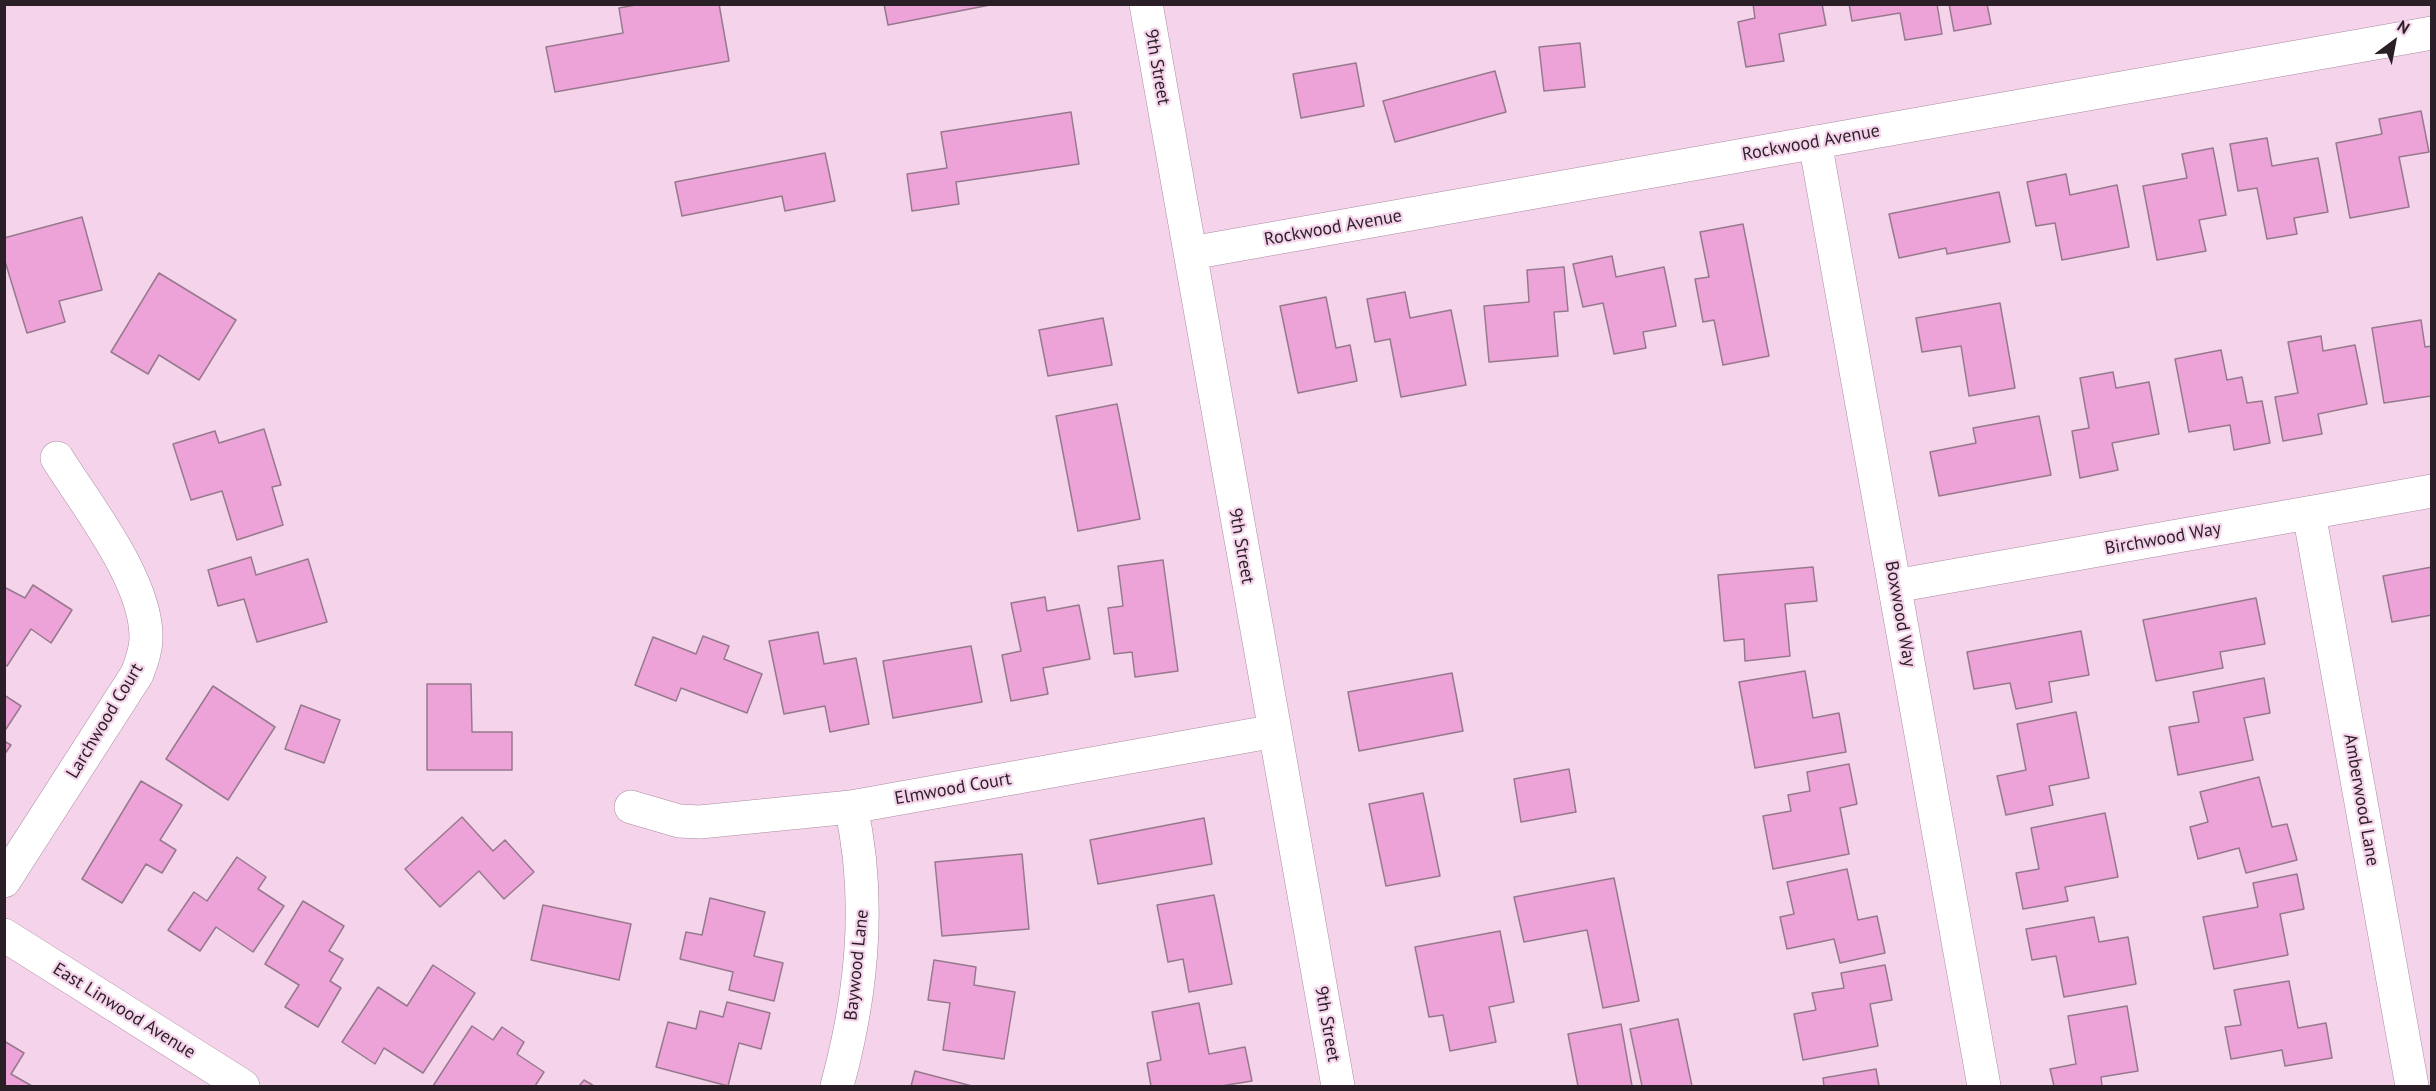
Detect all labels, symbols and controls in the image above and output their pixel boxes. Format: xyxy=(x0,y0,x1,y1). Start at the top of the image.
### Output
north arrow xyxy=(2364,12,2424,72)
text: N xyxy=(2394,15,2413,38)
street label: 9th Street xyxy=(1140,27,1174,107)
street label: Rockwood Avenue xyxy=(1741,120,1881,166)
street label: Rockwood Avenue xyxy=(1263,205,1403,251)
street label: 9th Street xyxy=(1224,506,1258,586)
street label: Birchwood Way xyxy=(2103,518,2223,560)
street label: Boxwood Way xyxy=(1880,559,1920,669)
street label: Larchwood Court xyxy=(62,659,148,783)
street label: Amberwood Lane xyxy=(2339,732,2383,868)
street label: Elmwood Court xyxy=(893,768,1013,810)
street label: Baywood Lane xyxy=(840,908,874,1022)
street label: East Linwood Avenue xyxy=(49,958,199,1064)
street label: 9th Street xyxy=(1310,984,1344,1064)

